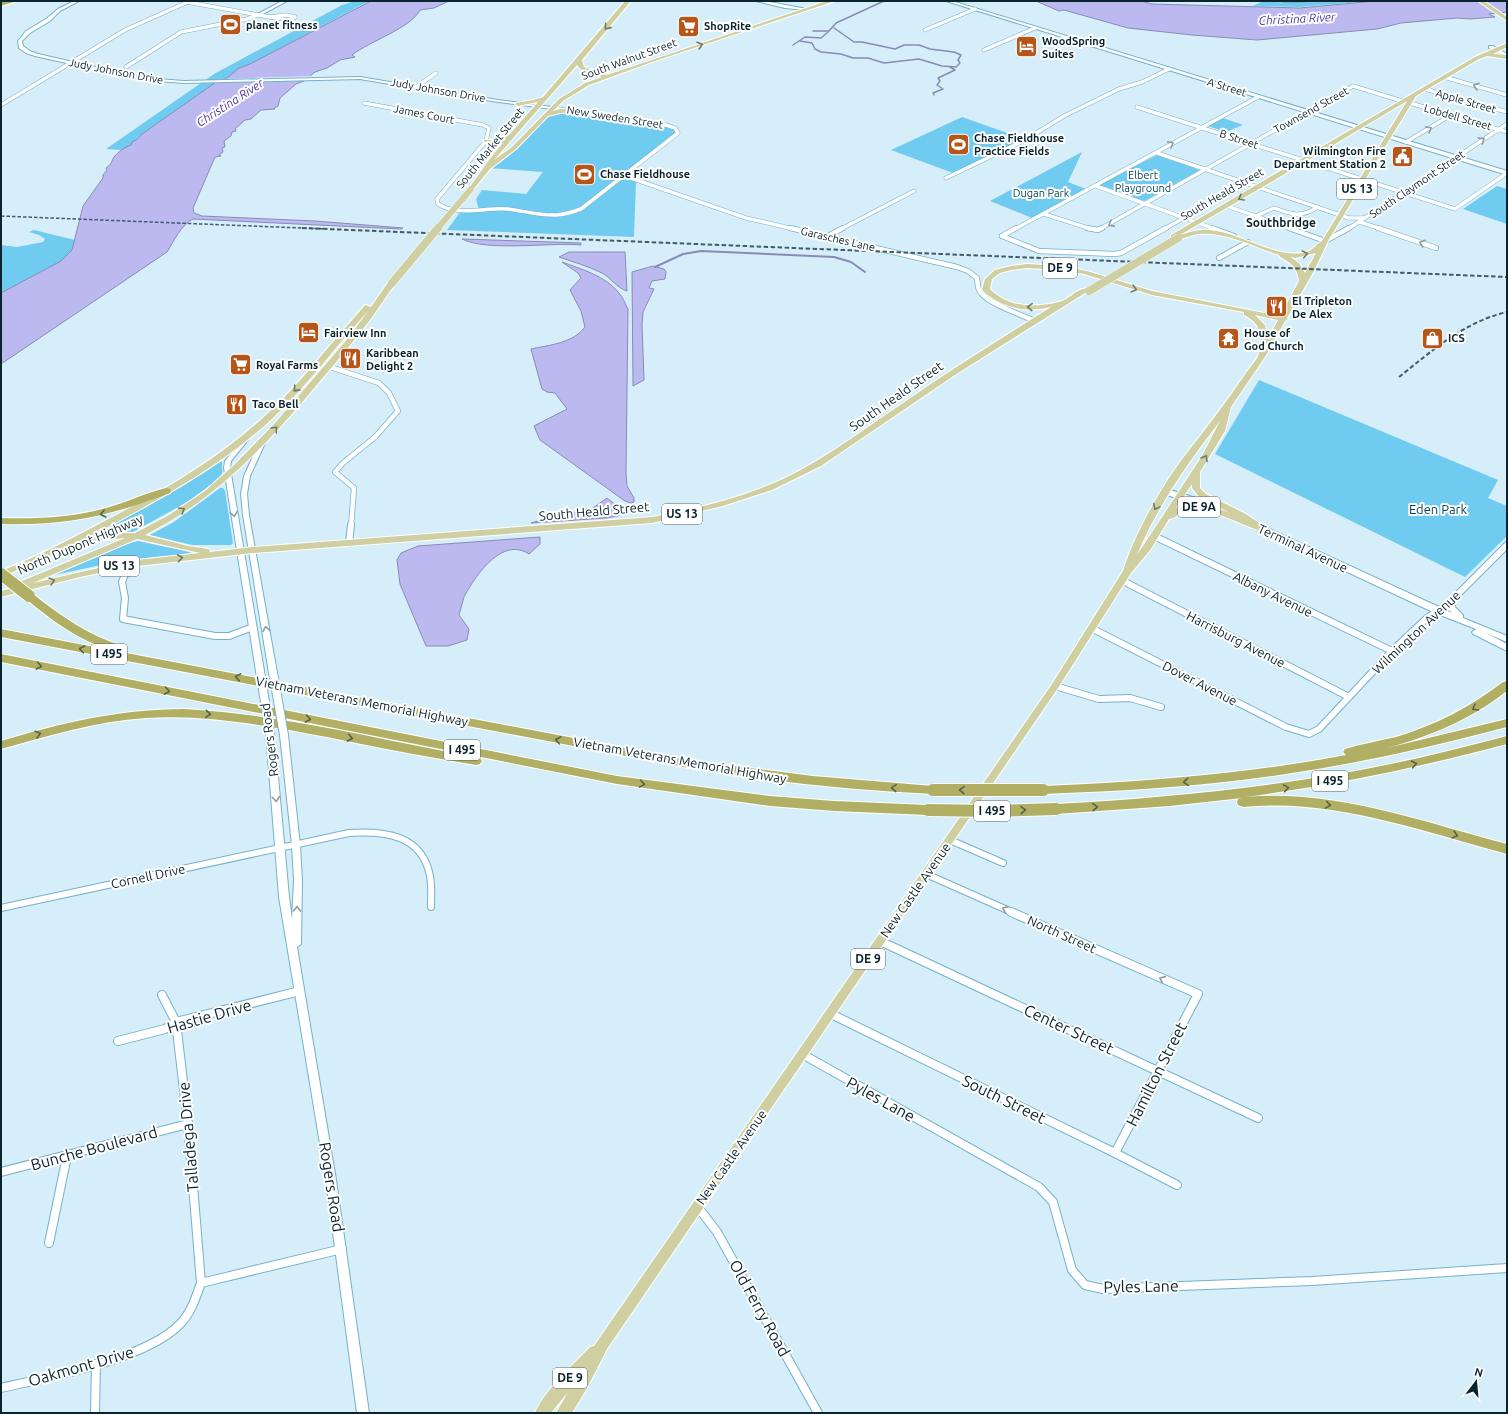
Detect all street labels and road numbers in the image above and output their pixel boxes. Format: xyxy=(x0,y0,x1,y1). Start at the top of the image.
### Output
street label: South Walnut Street xyxy=(580,36,679,82)
street label: Judy Johnson Drive xyxy=(68,56,164,86)
street label: A Street xyxy=(1206,75,1249,99)
street label: Judy Johnson Drive xyxy=(390,76,486,104)
street label: Townsend Street xyxy=(1272,84,1351,136)
street label: Apple Street xyxy=(1434,87,1498,116)
street label: James Court xyxy=(392,102,456,126)
street label: Lobdell Street xyxy=(1423,102,1494,133)
street label: New Sweden Street xyxy=(566,103,665,131)
street label: South Market Street xyxy=(454,105,527,191)
street label: B Street xyxy=(1218,127,1261,151)
street label: South Claymont Street xyxy=(1367,147,1467,220)
street label: South Heald Street xyxy=(1178,165,1266,223)
road number: US 13 xyxy=(1337,179,1377,199)
street label: Garasches Lane xyxy=(800,225,876,253)
road number: DE 9 xyxy=(1043,258,1077,278)
street label: South Heald Street xyxy=(847,359,945,433)
road number: DE 9A xyxy=(1178,497,1220,517)
street label: South Heald Street xyxy=(538,499,650,523)
road number: US 13 xyxy=(662,504,702,524)
street label: North Dupont Highway xyxy=(15,511,145,577)
street label: Terminal Avenue xyxy=(1256,521,1350,575)
road number: US 13 xyxy=(99,556,139,576)
street label: Albany Avenue xyxy=(1231,569,1315,619)
street label: Wilmington Avenue xyxy=(1369,588,1463,676)
street label: Harrisburg Avenue xyxy=(1184,608,1288,670)
road number: I 495 xyxy=(91,644,127,664)
street label: Dover Avenue xyxy=(1160,658,1240,708)
street label: Vietnam Veterans Memorial Highway xyxy=(255,674,469,728)
street label: Rogers Road xyxy=(258,703,280,777)
street label: Vietnam Veterans Memorial Highway xyxy=(573,734,787,786)
road number: I 495 xyxy=(444,740,480,760)
road number: I 495 xyxy=(1312,771,1348,791)
road number: I 495 xyxy=(974,801,1010,821)
street label: New Castle Avenue xyxy=(877,840,953,940)
street label: Cornell Drive xyxy=(110,861,186,891)
street label: North Street xyxy=(1026,913,1098,955)
road number: DE 9 xyxy=(851,949,885,969)
street label: Hastie Drive xyxy=(165,995,253,1037)
street label: Center Street xyxy=(1021,1000,1118,1058)
street label: Hamilton Street xyxy=(1122,1018,1190,1129)
street label: South Street xyxy=(959,1071,1049,1127)
street label: Pyles Lane xyxy=(844,1073,918,1125)
street label: Talladega Drive xyxy=(174,1081,202,1193)
street label: New Castle Avenue xyxy=(693,1107,769,1207)
street label: Bunche Boulevard xyxy=(29,1122,159,1174)
street label: Rogers Road xyxy=(316,1141,348,1233)
street label: Old Ferry Road xyxy=(726,1257,794,1359)
street label: Pyles Lane xyxy=(1103,1276,1179,1296)
street label: Oakmont Drive xyxy=(26,1342,136,1390)
road number: DE 9 xyxy=(553,1368,587,1388)

